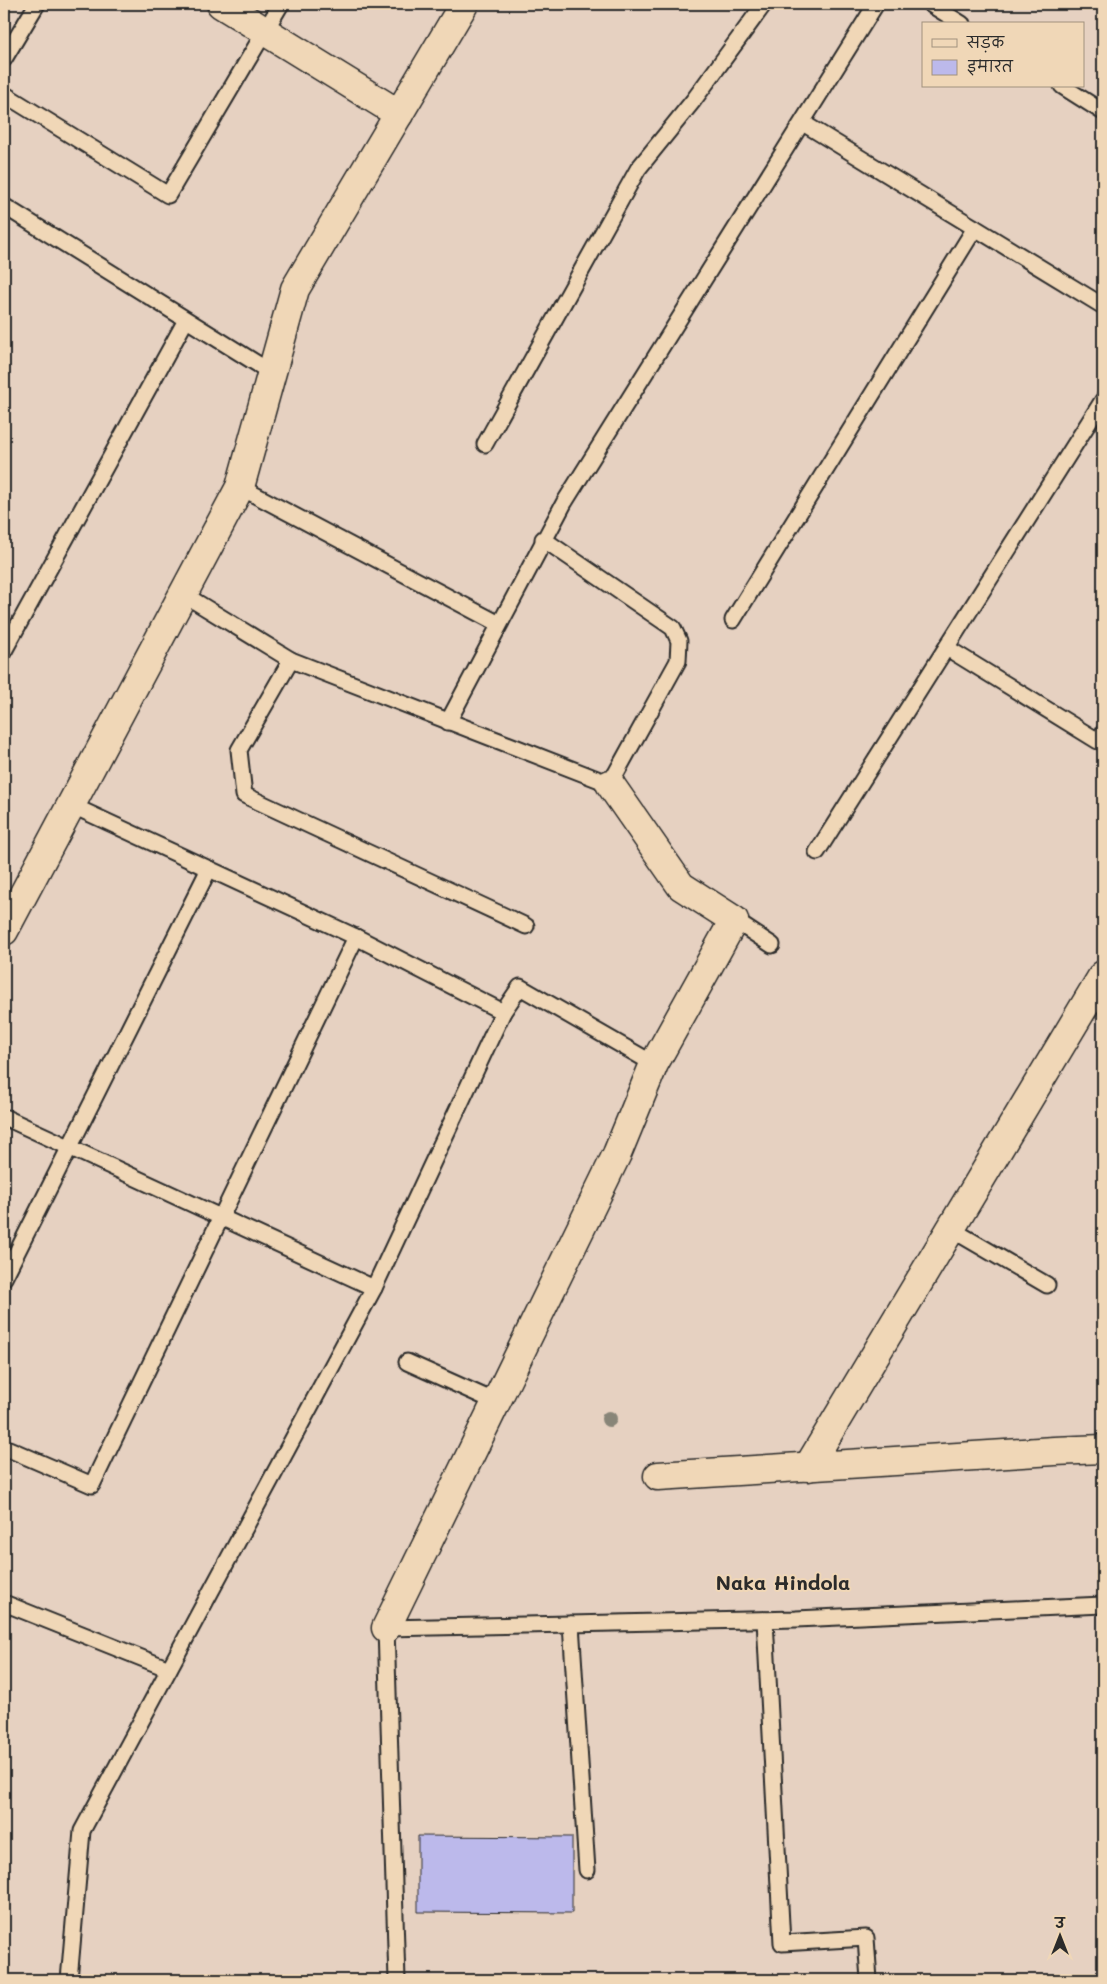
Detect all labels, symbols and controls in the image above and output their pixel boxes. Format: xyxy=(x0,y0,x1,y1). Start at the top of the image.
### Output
legend xyxy=(922,22,1084,88)
text: सड़क xyxy=(966,32,1005,53)
text: इमारत xyxy=(967,56,1014,76)
district label: Naka Hindola xyxy=(716,1569,850,1595)
north arrow xyxy=(1034,1912,1084,1962)
text: उ xyxy=(1053,1913,1066,1932)

